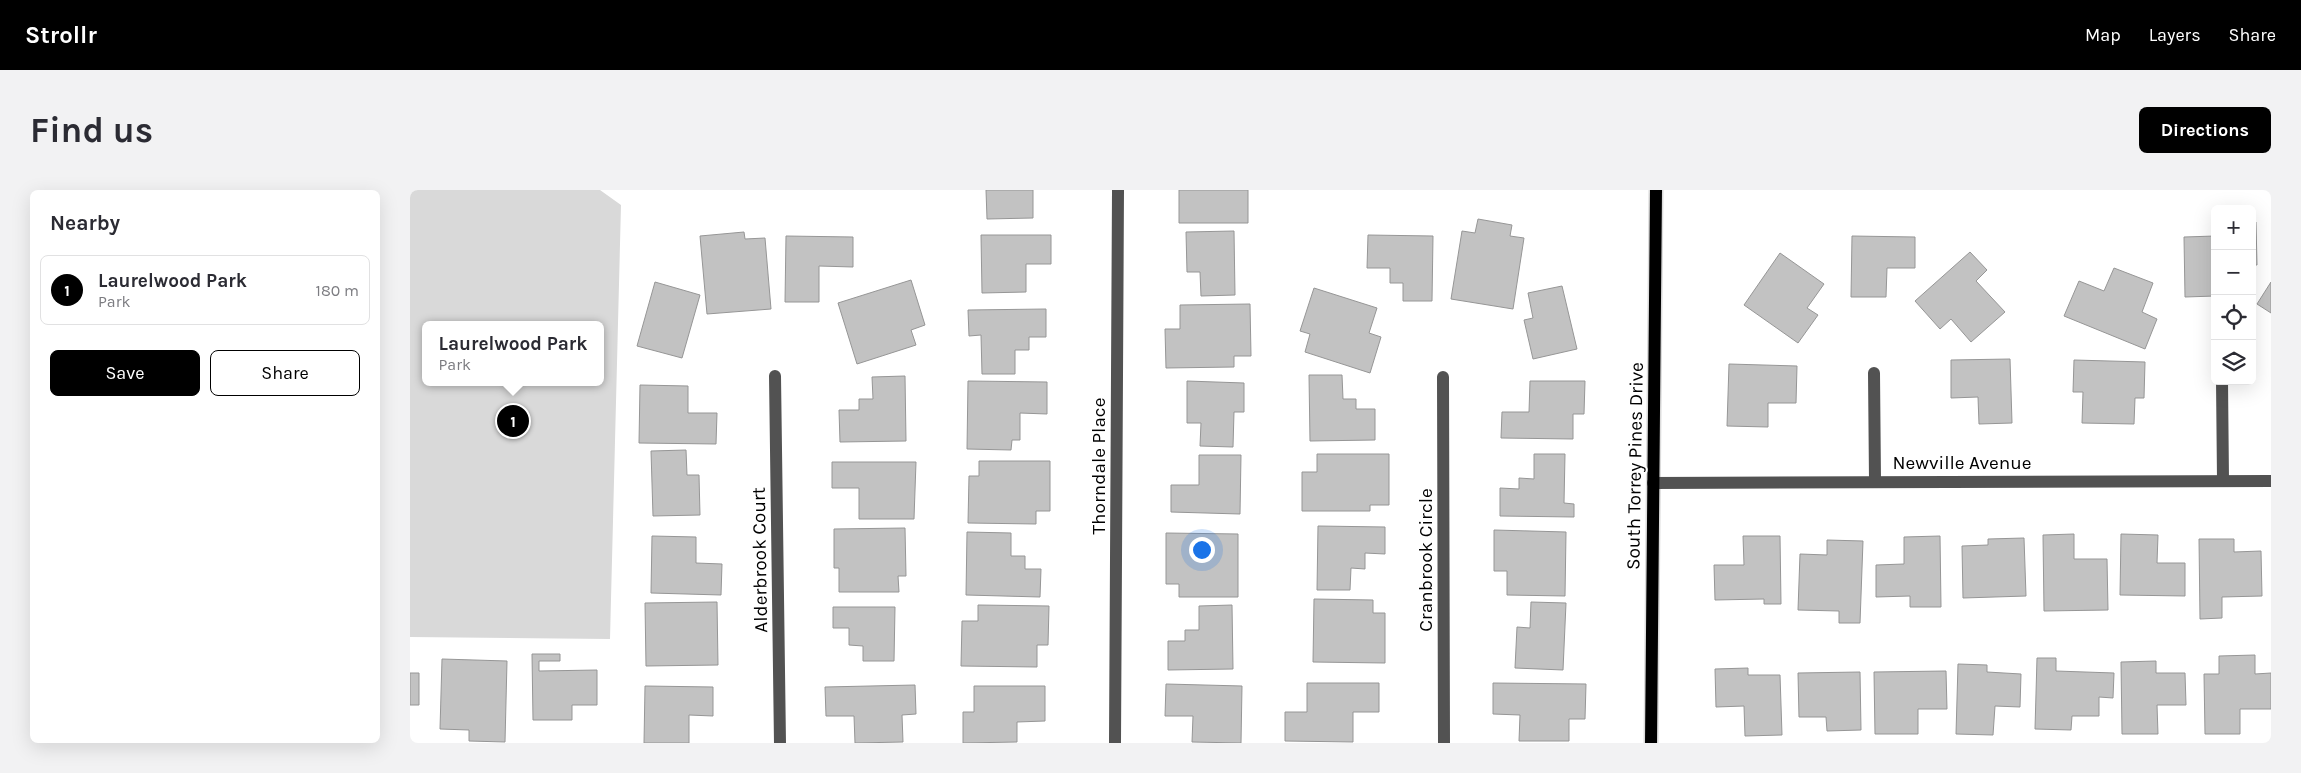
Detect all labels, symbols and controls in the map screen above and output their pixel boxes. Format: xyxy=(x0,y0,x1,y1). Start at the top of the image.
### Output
text: Strollr xyxy=(25,21,97,49)
text: Map xyxy=(2085,24,2121,46)
text: Layers xyxy=(2149,24,2201,46)
text: Share xyxy=(2229,24,2276,46)
button: Directions xyxy=(2139,107,2271,153)
text: Find us xyxy=(30,110,153,151)
map controls xyxy=(2211,205,2256,385)
button: + xyxy=(2211,205,2256,250)
text: Nearby xyxy=(50,211,120,235)
button: − xyxy=(2211,250,2256,295)
text: Laurelwood Park xyxy=(98,270,247,292)
text: 1 xyxy=(64,281,70,300)
text: 180 m xyxy=(316,281,359,300)
text: Park xyxy=(98,292,130,311)
button: locate xyxy=(2211,295,2256,340)
popup xyxy=(422,321,604,386)
text: Laurelwood Park xyxy=(439,333,587,355)
button: layers xyxy=(2211,340,2256,385)
button: Save xyxy=(50,350,200,396)
button: Share xyxy=(210,350,360,396)
text: Park xyxy=(439,355,471,374)
street label: South Torrey Pines Drive xyxy=(1622,362,1648,570)
street label: Thorndale Place xyxy=(1088,398,1110,534)
pin: 1 xyxy=(497,402,529,440)
street label: Newville Avenue xyxy=(1892,452,2032,474)
street label: Alderbrook Court xyxy=(748,487,772,633)
street label: Cranbrook Circle xyxy=(1415,488,1437,632)
your location xyxy=(1189,537,1215,563)

